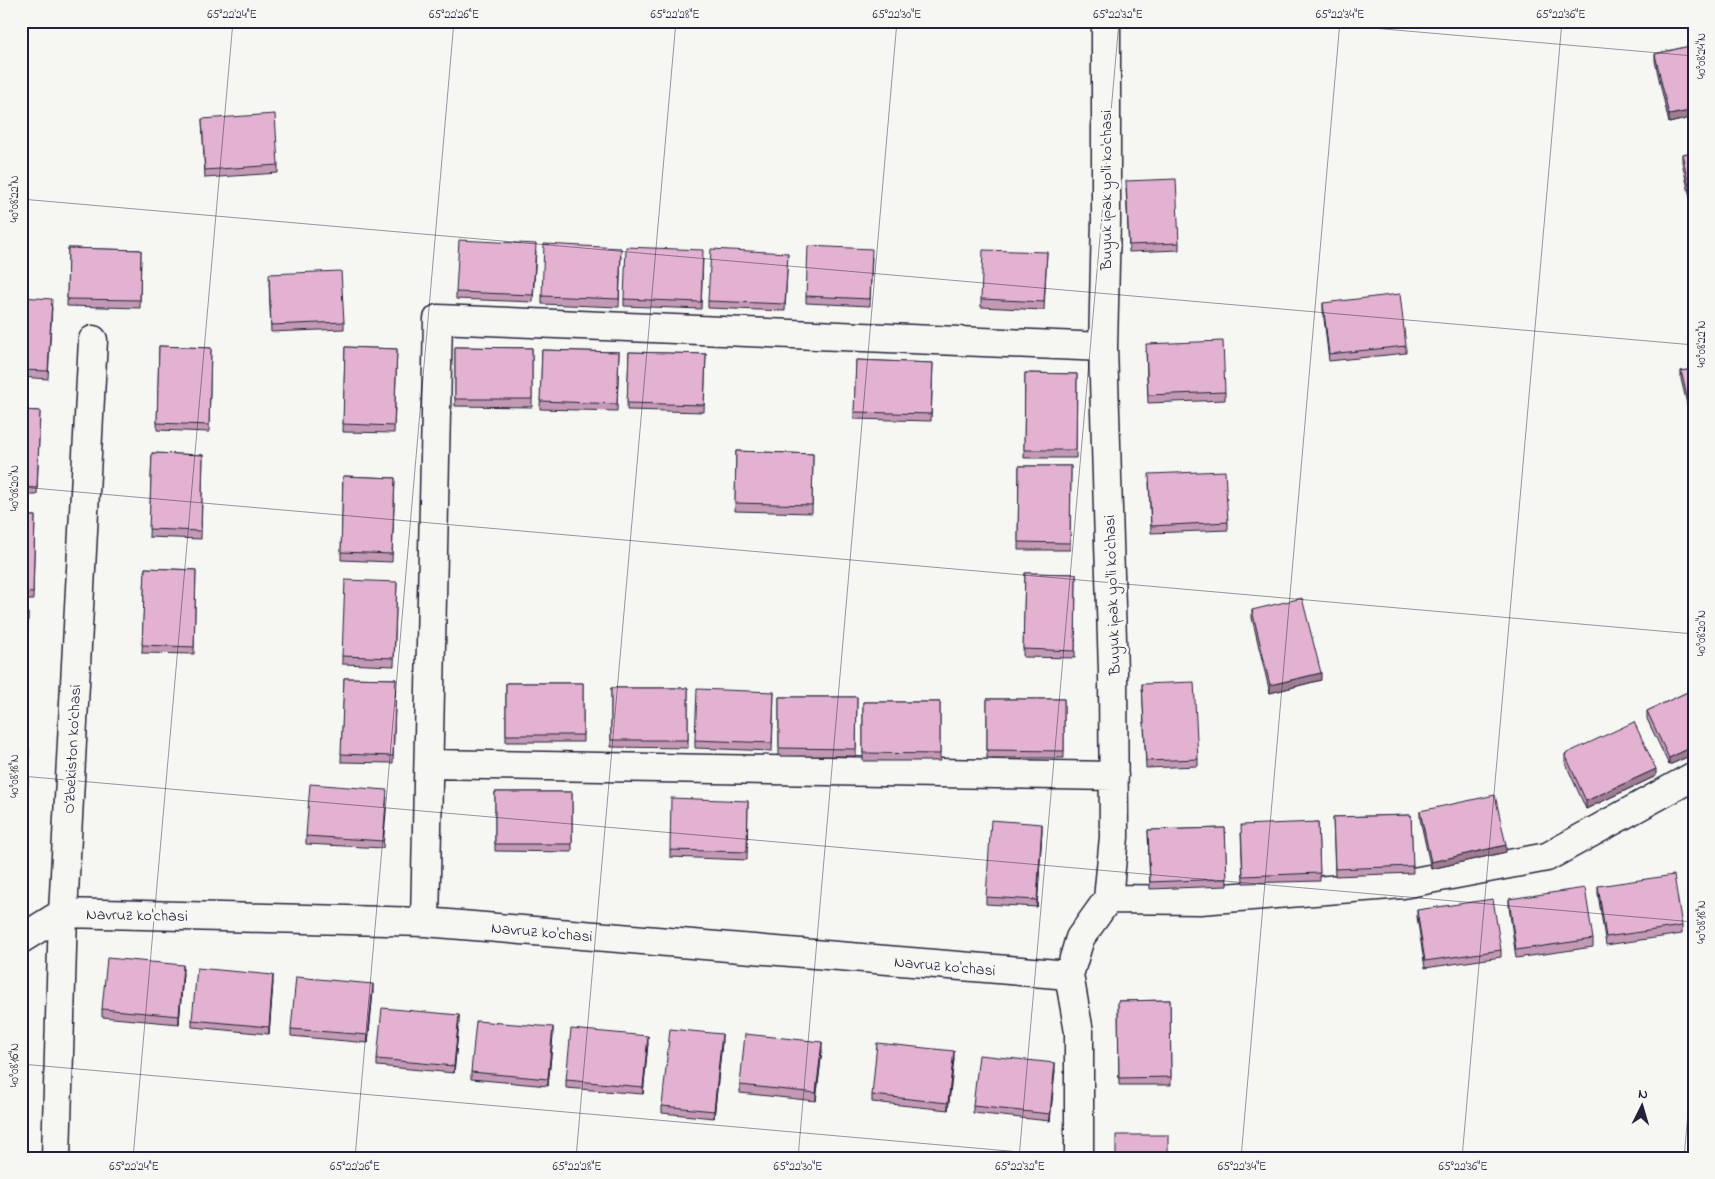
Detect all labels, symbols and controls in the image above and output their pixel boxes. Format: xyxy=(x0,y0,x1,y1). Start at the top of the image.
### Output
text: 65°22'24"E xyxy=(207,6,257,24)
text: 65°22'26"E xyxy=(429,6,479,24)
text: 65°22'28"E xyxy=(650,6,700,24)
text: 65°22'30"E xyxy=(873,6,921,24)
text: 65°22'32"E xyxy=(1093,6,1143,24)
text: 65°22'34"E xyxy=(1316,6,1364,24)
text: 65°22'36"E xyxy=(1537,6,1585,24)
text: 40°08'24"N xyxy=(1693,33,1711,79)
street label: Buyuk ipak yo'li ko'chasi xyxy=(1095,110,1119,271)
text: 40°08'22"N xyxy=(6,175,24,223)
text: 40°08'22"N xyxy=(1693,320,1711,368)
text: 40°08'20"N xyxy=(6,465,24,511)
street label: Buyuk ipak yo'li ko'chasi xyxy=(1098,514,1128,677)
text: 40°08'20"N xyxy=(1693,610,1711,656)
street label: O‘zbekiston ko‘chasi xyxy=(58,684,88,814)
text: 40°08'18"N xyxy=(6,754,24,798)
text: 40°08'18"N xyxy=(1693,900,1711,944)
street label: Navruz ko'chasi xyxy=(86,903,188,929)
street label: Navruz ko'chasi xyxy=(490,917,594,949)
street label: Navruz ko'chasi xyxy=(893,951,997,983)
text: 40°08'16"N xyxy=(6,1043,24,1087)
north arrow xyxy=(1618,1082,1668,1132)
text: N xyxy=(1637,1084,1649,1105)
text: 65°22'24"E xyxy=(109,1158,159,1176)
text: 65°22'26"E xyxy=(330,1158,380,1176)
text: 65°22'28"E xyxy=(552,1158,602,1176)
text: 65°22'30"E xyxy=(774,1158,822,1176)
text: 65°22'32"E xyxy=(995,1158,1045,1176)
text: 65°22'34"E xyxy=(1218,1158,1266,1176)
text: 65°22'36"E xyxy=(1439,1158,1487,1176)

